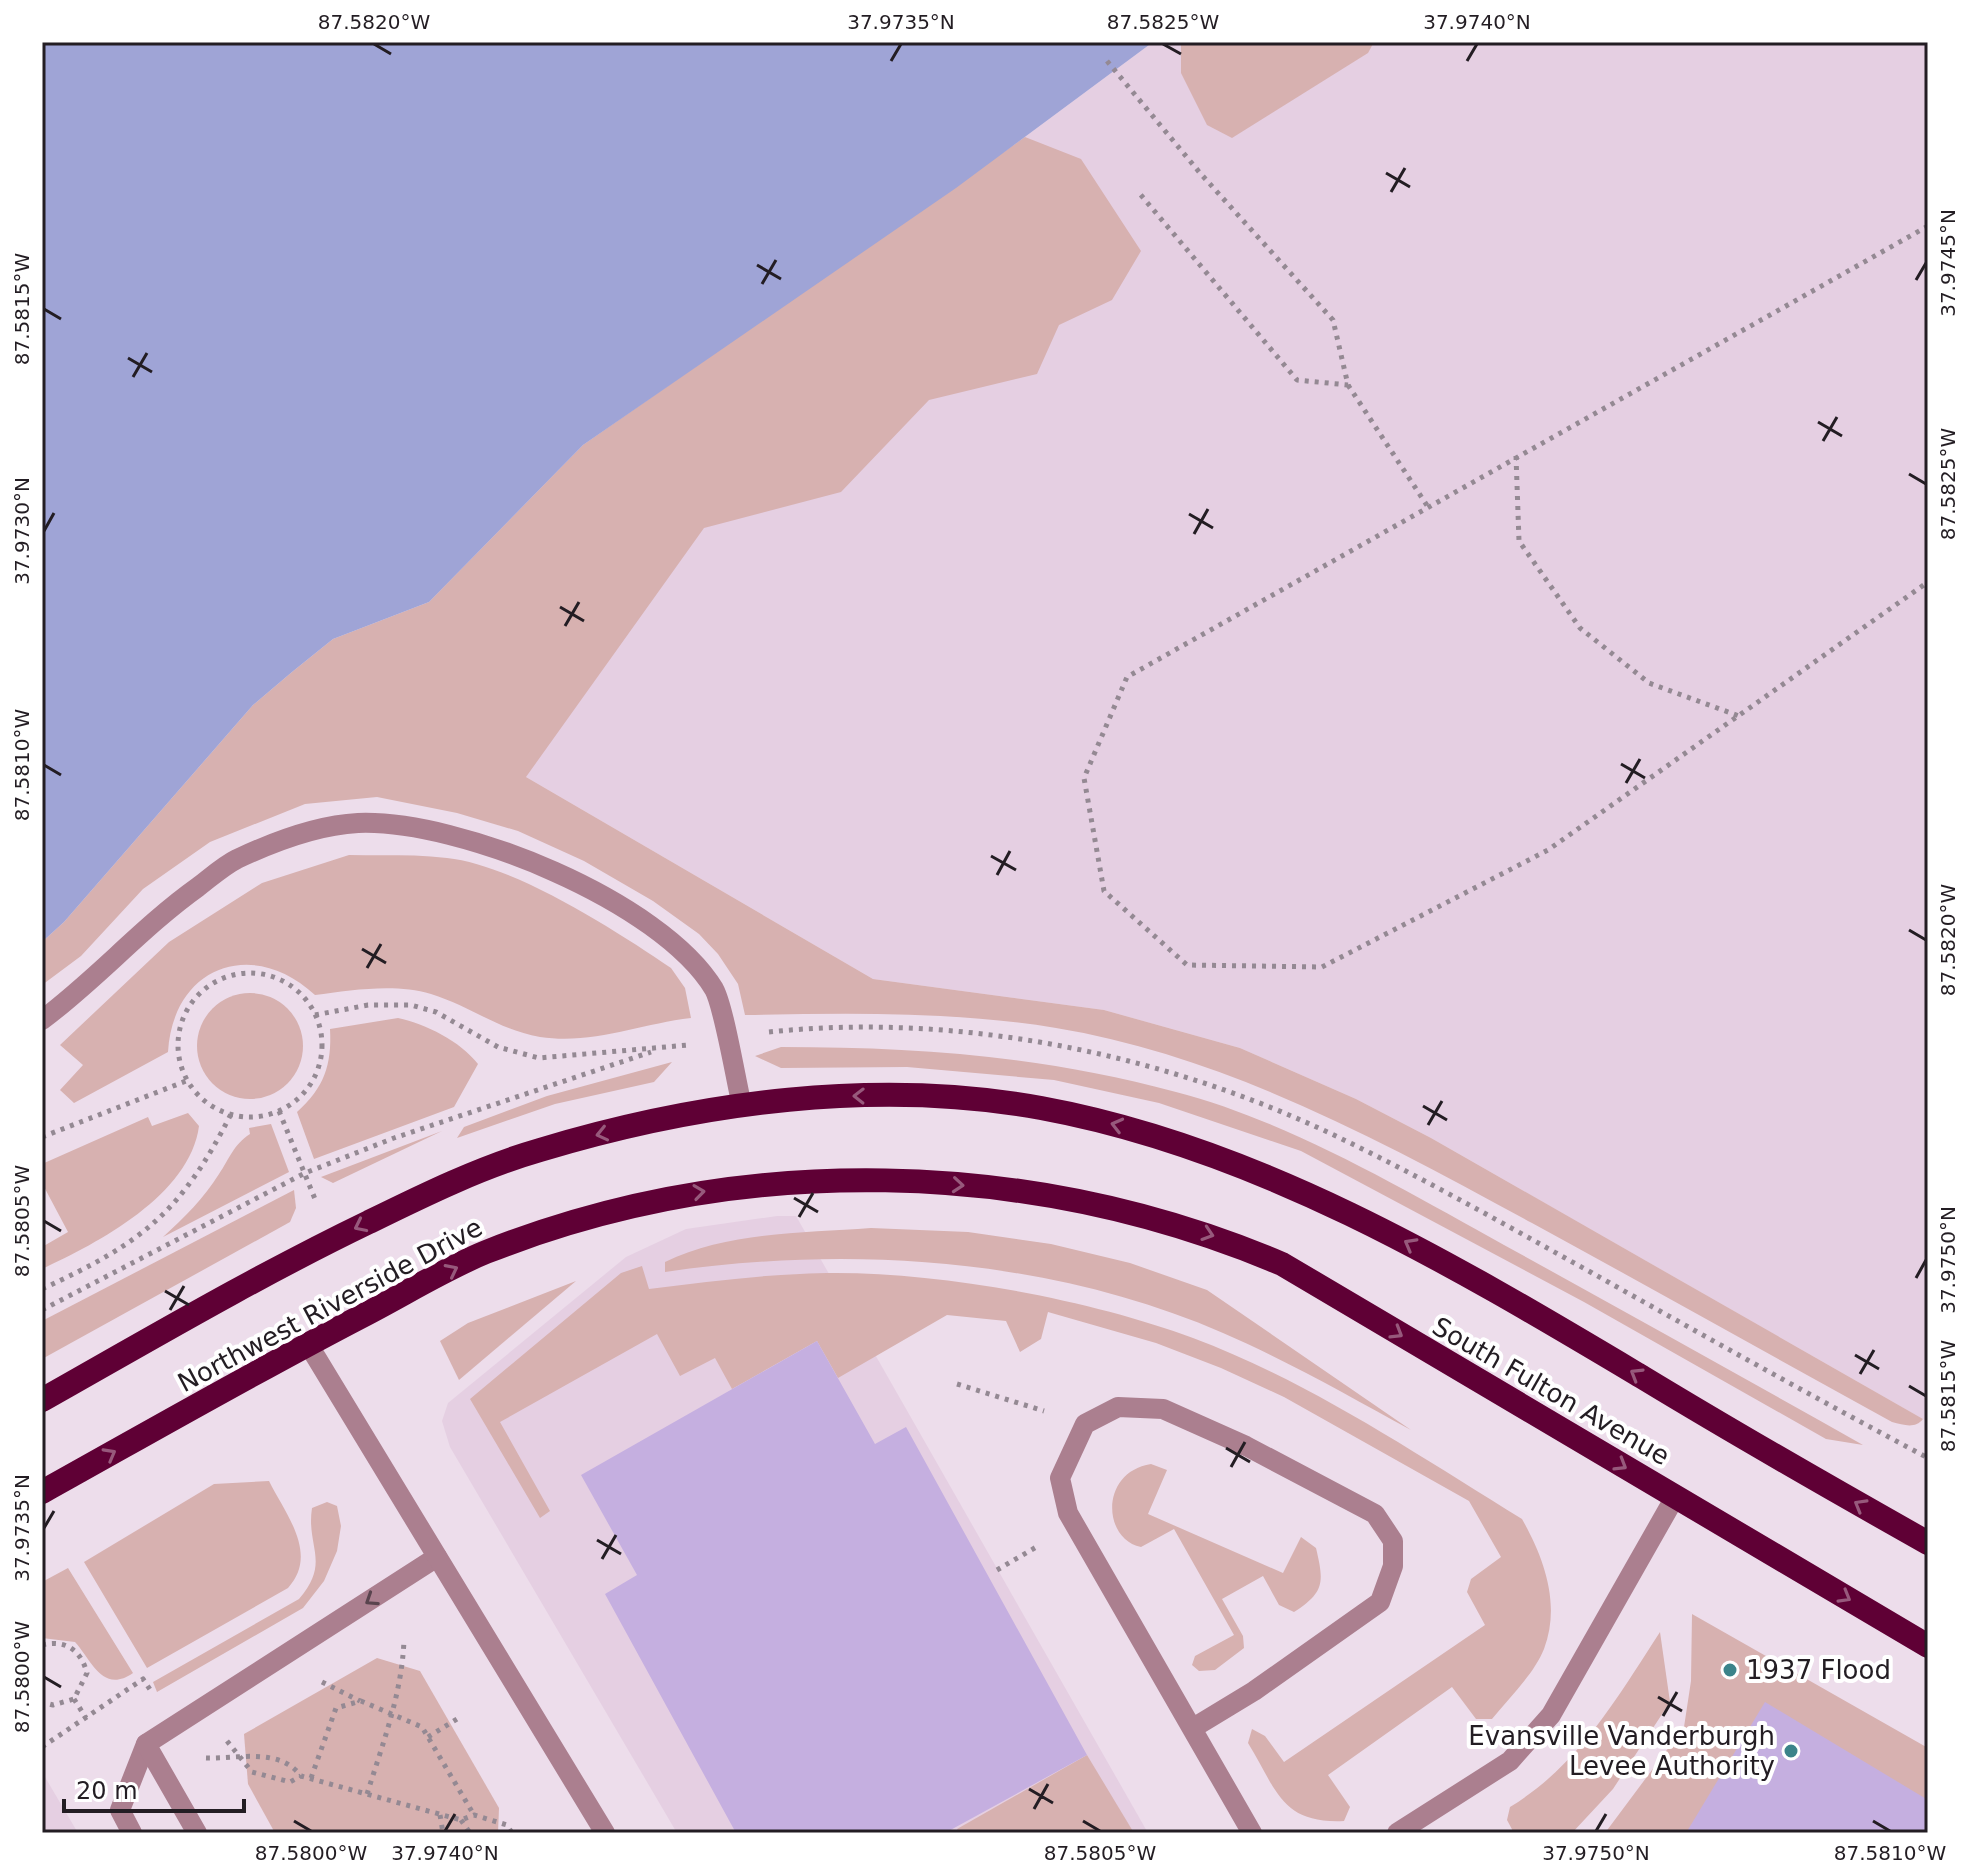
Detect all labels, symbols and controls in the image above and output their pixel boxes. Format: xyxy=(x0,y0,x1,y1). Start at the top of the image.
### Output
text: 87.5820°W xyxy=(318,10,430,34)
text: 37.9735°N xyxy=(847,10,955,34)
text: 87.5825°W xyxy=(1107,10,1219,34)
text: 37.9740°N xyxy=(1423,10,1531,34)
text: 37.9745°N xyxy=(1936,209,1960,317)
text: 87.5815°W xyxy=(10,253,34,365)
text: 87.5825°W xyxy=(1936,428,1960,540)
text: 37.9730°N xyxy=(10,477,34,585)
text: 87.5810°W xyxy=(10,709,34,821)
text: 87.5820°W xyxy=(1936,884,1960,996)
one-way arrow xyxy=(852,1087,865,1105)
one-way arrow xyxy=(1110,1117,1124,1134)
one-way arrow xyxy=(596,1125,610,1142)
text: 87.5805°W xyxy=(10,1165,34,1277)
one-way arrow xyxy=(952,1176,965,1193)
one-way arrow xyxy=(692,1184,706,1201)
text: 37.9750°N xyxy=(1936,1206,1960,1314)
street label: Northwest Riverside Drive xyxy=(173,1212,487,1398)
one-way arrow xyxy=(354,1216,368,1232)
one-way arrow xyxy=(1200,1224,1214,1240)
one-way arrow xyxy=(1404,1238,1419,1253)
one-way arrow xyxy=(443,1264,458,1279)
street label: South Fulton Avenue xyxy=(1427,1311,1675,1471)
one-way arrow xyxy=(1388,1323,1403,1339)
text: 87.5815°W xyxy=(1936,1340,1960,1452)
one-way arrow xyxy=(1630,1368,1644,1383)
one-way arrow xyxy=(101,1448,116,1464)
one-way arrow xyxy=(1613,1455,1627,1470)
text: 37.9735°N xyxy=(10,1474,34,1582)
one-way arrow xyxy=(1854,1499,1868,1514)
one-way arrow xyxy=(1836,1587,1851,1603)
one-way arrow xyxy=(366,1590,380,1605)
text: 87.5800°W xyxy=(10,1621,34,1733)
place label: 1937 Flood xyxy=(1746,1655,1891,1685)
marker: 1937 Flood xyxy=(1721,1661,1739,1679)
place label: Evansville Vanderburgh Levee Authority xyxy=(1468,1721,1775,1781)
marker: Evansville Vanderburgh Levee Authority xyxy=(1782,1742,1800,1760)
scale bar xyxy=(64,1763,244,1813)
text: 20 m xyxy=(76,1777,138,1805)
text: 87.5800°W xyxy=(255,1841,367,1865)
text: 37.9740°N xyxy=(391,1841,499,1865)
text: 87.5805°W xyxy=(1044,1841,1156,1865)
text: 37.9750°N xyxy=(1542,1841,1650,1865)
text: 87.5810°W xyxy=(1834,1841,1946,1865)

